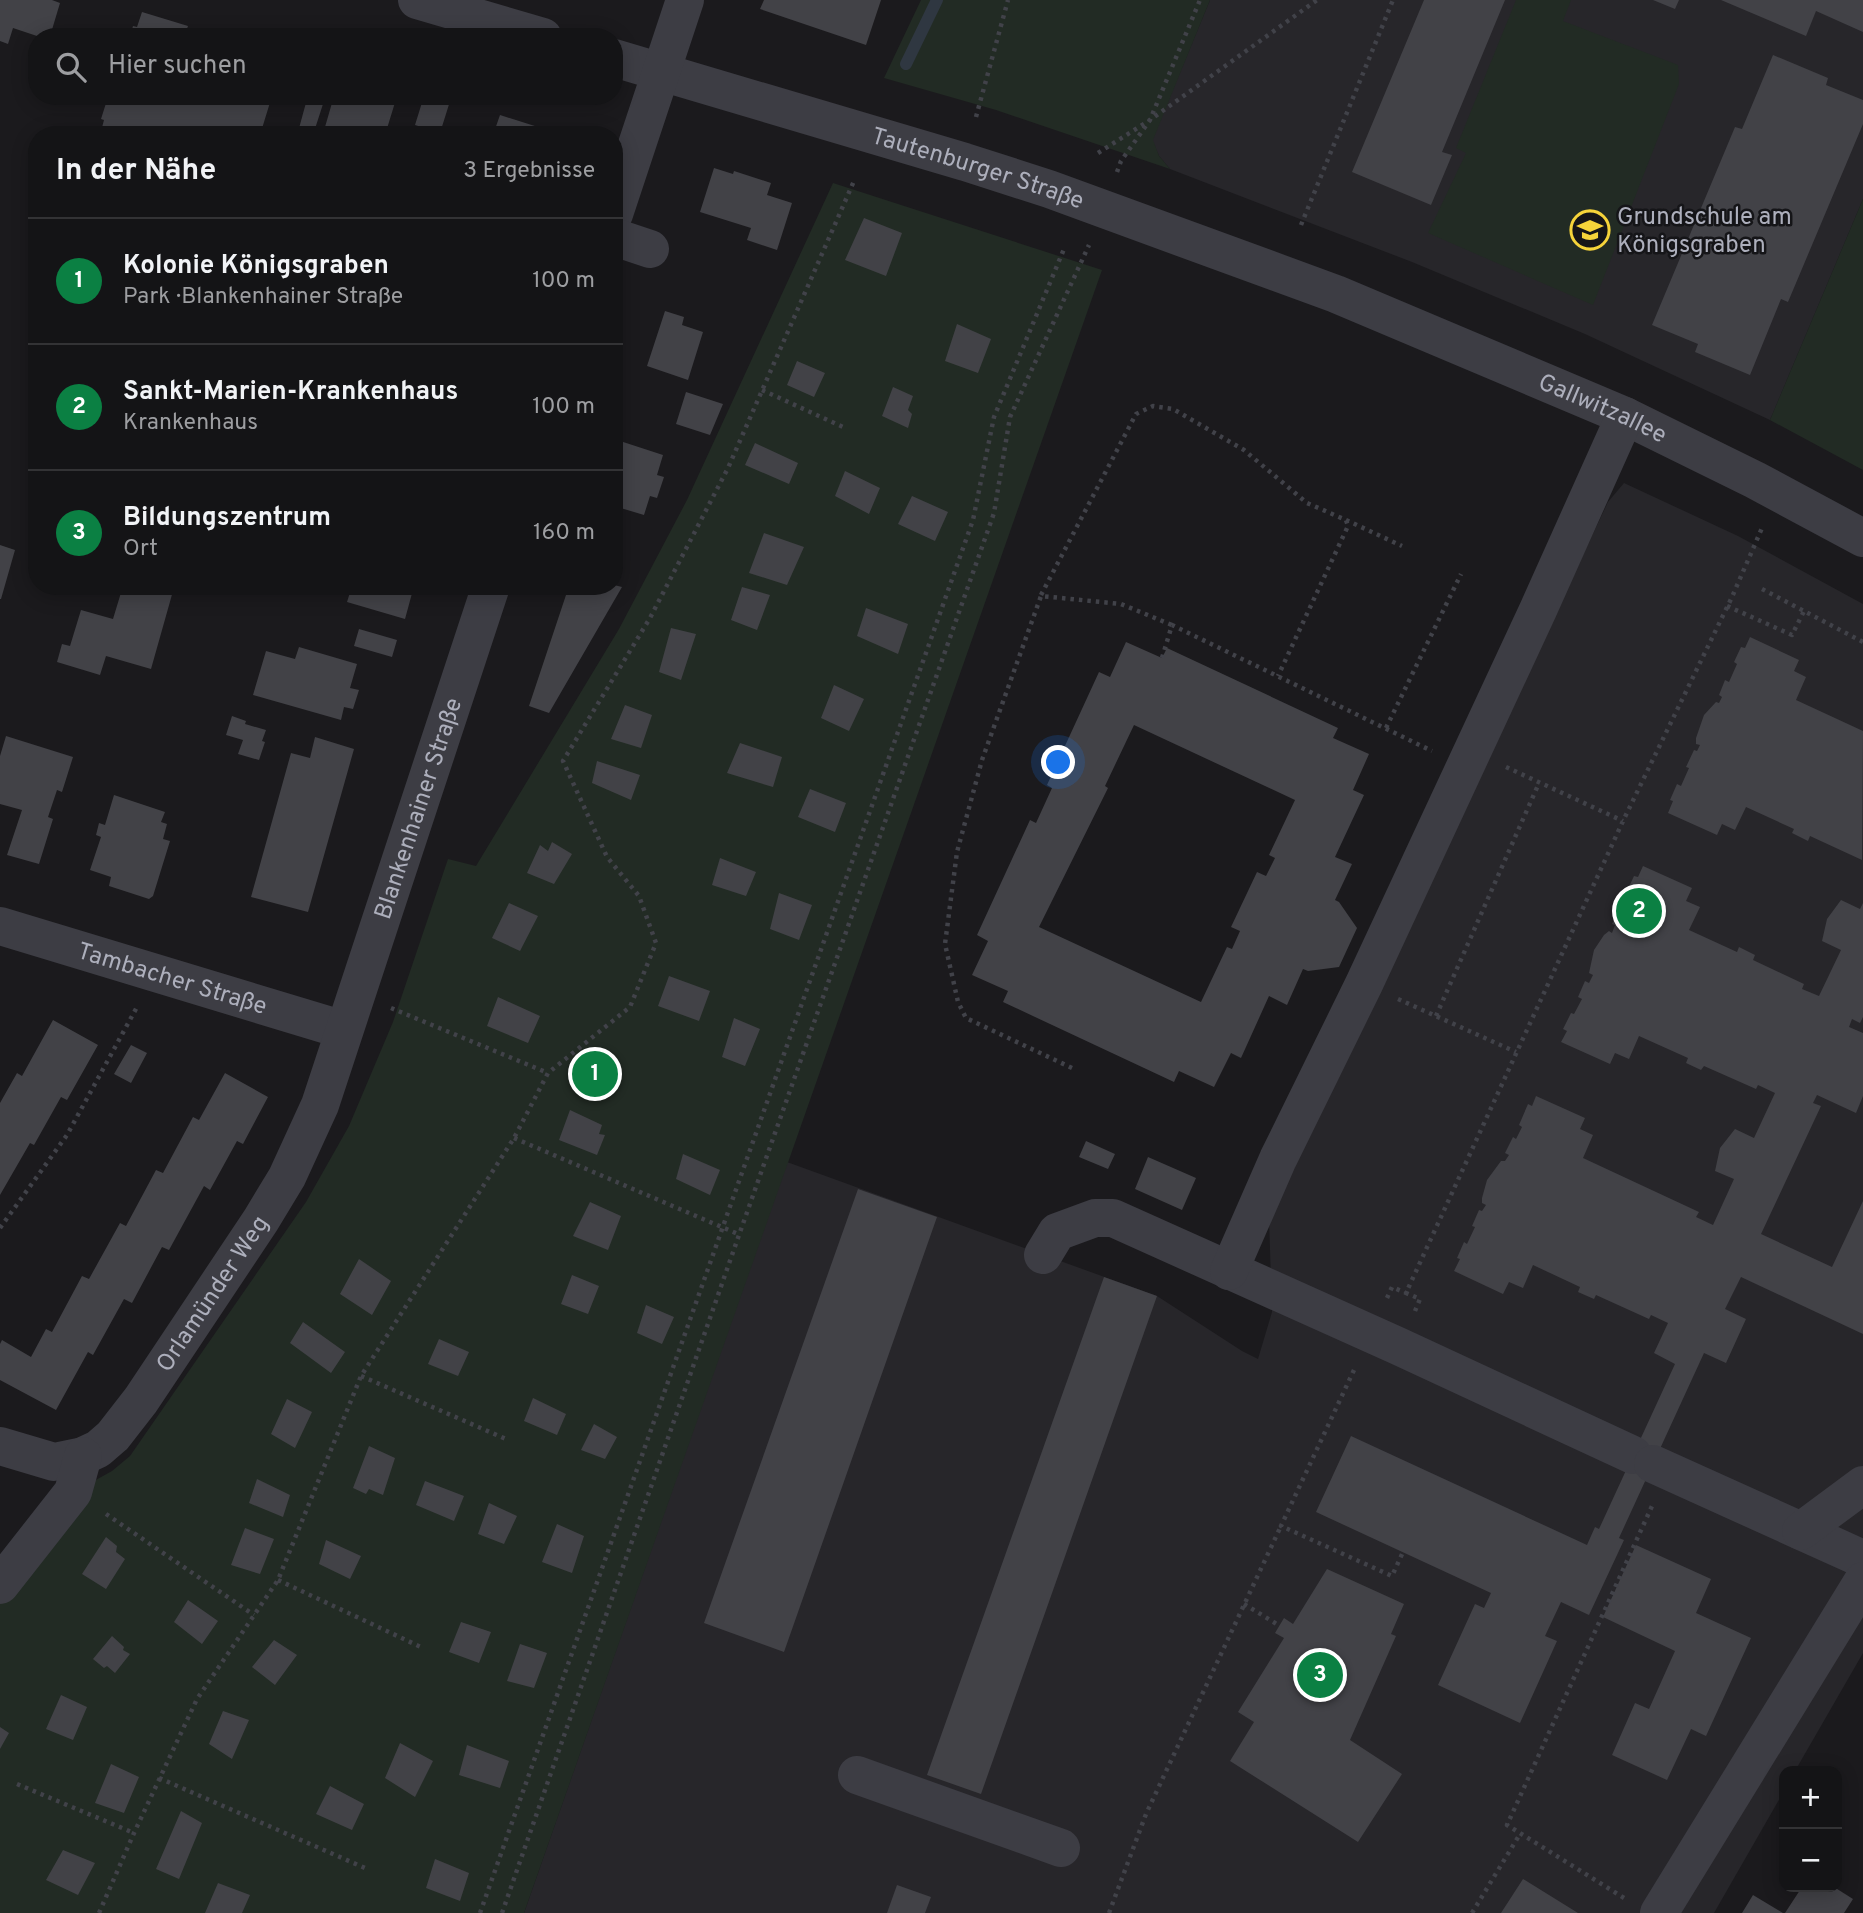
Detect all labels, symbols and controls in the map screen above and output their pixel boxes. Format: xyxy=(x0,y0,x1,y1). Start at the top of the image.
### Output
search box xyxy=(28,28,623,105)
icon: search xyxy=(52,48,90,86)
text: Hier suchen xyxy=(108,50,247,83)
street label: Tautenburger Straße xyxy=(867,122,1088,217)
text: In der Nähe xyxy=(56,153,216,190)
text: 3 Ergebnisse xyxy=(463,157,595,186)
place label: Grundschule am Königsgraben xyxy=(1617,203,1792,261)
school or university icon: Grundschule am Königsgraben xyxy=(1569,209,1611,251)
text: Kolonie Königsgraben xyxy=(123,250,389,283)
text: 1 xyxy=(74,267,84,296)
text: 100 m xyxy=(532,267,595,296)
text: Park · Blankenhainer Straße xyxy=(123,283,403,312)
street label: Gallwitzallee xyxy=(1533,368,1671,451)
text: Sankt-Marien-Krankenhaus xyxy=(123,376,458,409)
text: 2 xyxy=(72,393,86,422)
text: 100 m xyxy=(532,393,595,422)
text: Krankenhaus xyxy=(123,409,258,438)
text: Bildungszentrum xyxy=(123,502,331,535)
text: 3 xyxy=(72,519,86,548)
text: 160 m xyxy=(533,519,595,548)
text: Ort xyxy=(123,535,158,564)
street label: Blankenhainer Straße xyxy=(369,694,470,924)
your location xyxy=(1041,745,1075,779)
pin: 2 xyxy=(1616,885,1662,937)
street label: Tambacher Straße xyxy=(73,937,270,1023)
pin: 1 xyxy=(572,1048,618,1100)
street label: Orlamünder Weg xyxy=(151,1211,277,1378)
pin: 3 xyxy=(1297,1649,1343,1701)
map controls xyxy=(1779,1766,1842,1892)
button: + xyxy=(1779,1766,1842,1829)
button: − xyxy=(1779,1829,1842,1892)

